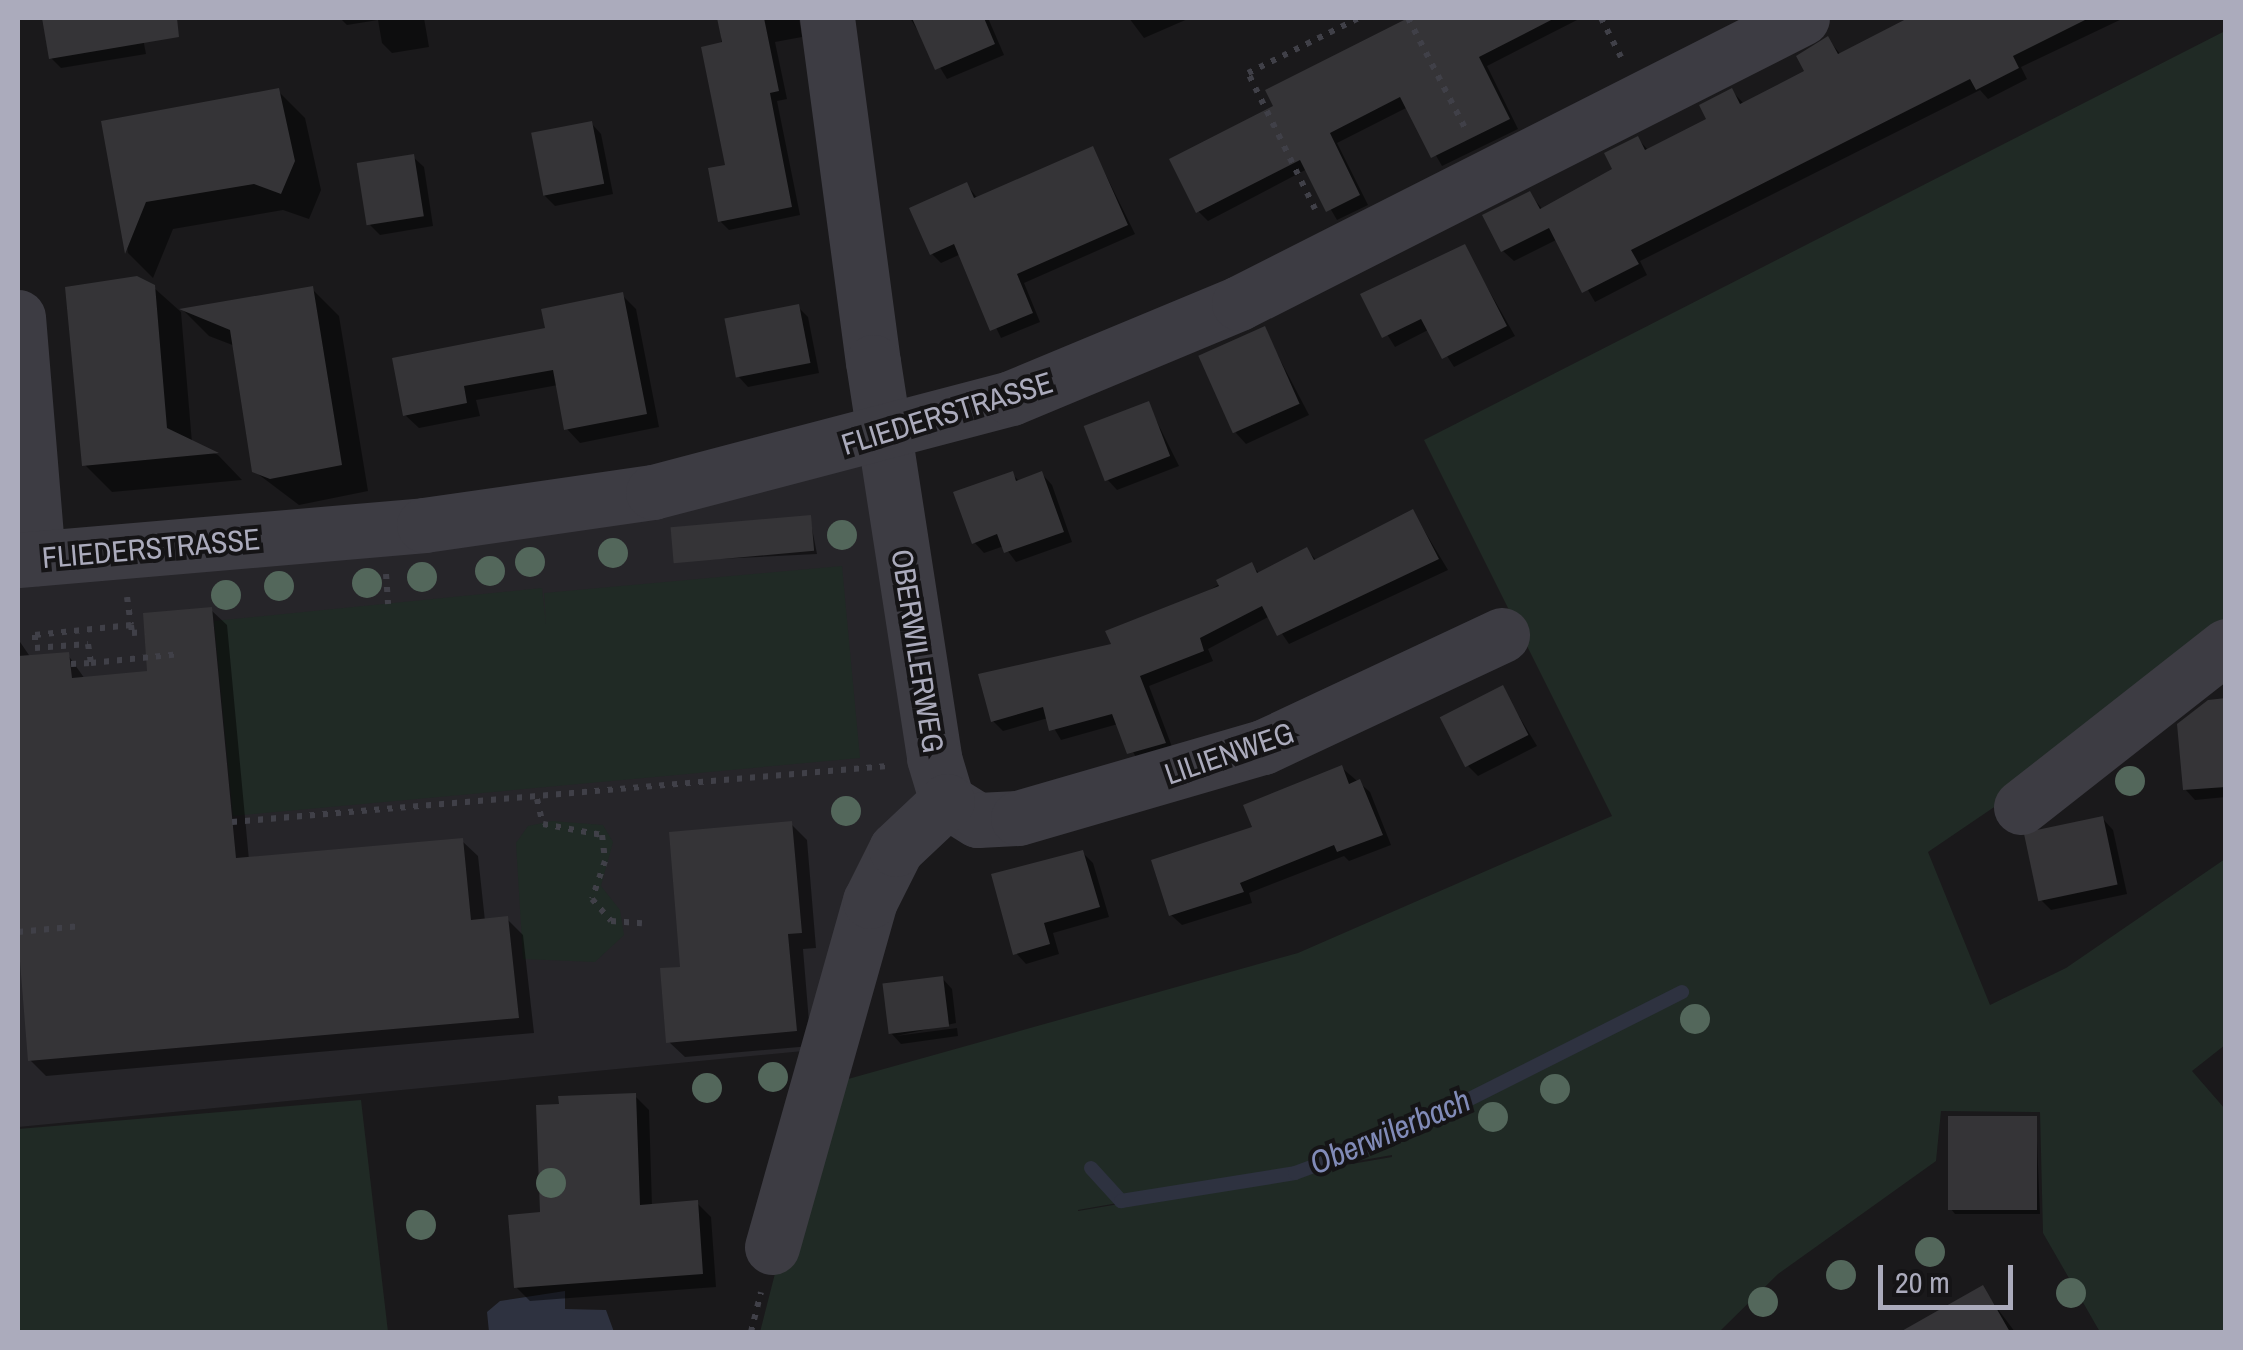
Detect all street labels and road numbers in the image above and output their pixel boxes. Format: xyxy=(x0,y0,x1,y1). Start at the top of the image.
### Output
street label: FLIEDERSTRASSE xyxy=(837,364,1057,462)
street label: FLIEDERSTRASSE xyxy=(40,521,262,575)
street label: OBERWILERWEG xyxy=(884,547,952,755)
street label: LILIENWEG xyxy=(1160,714,1298,792)

